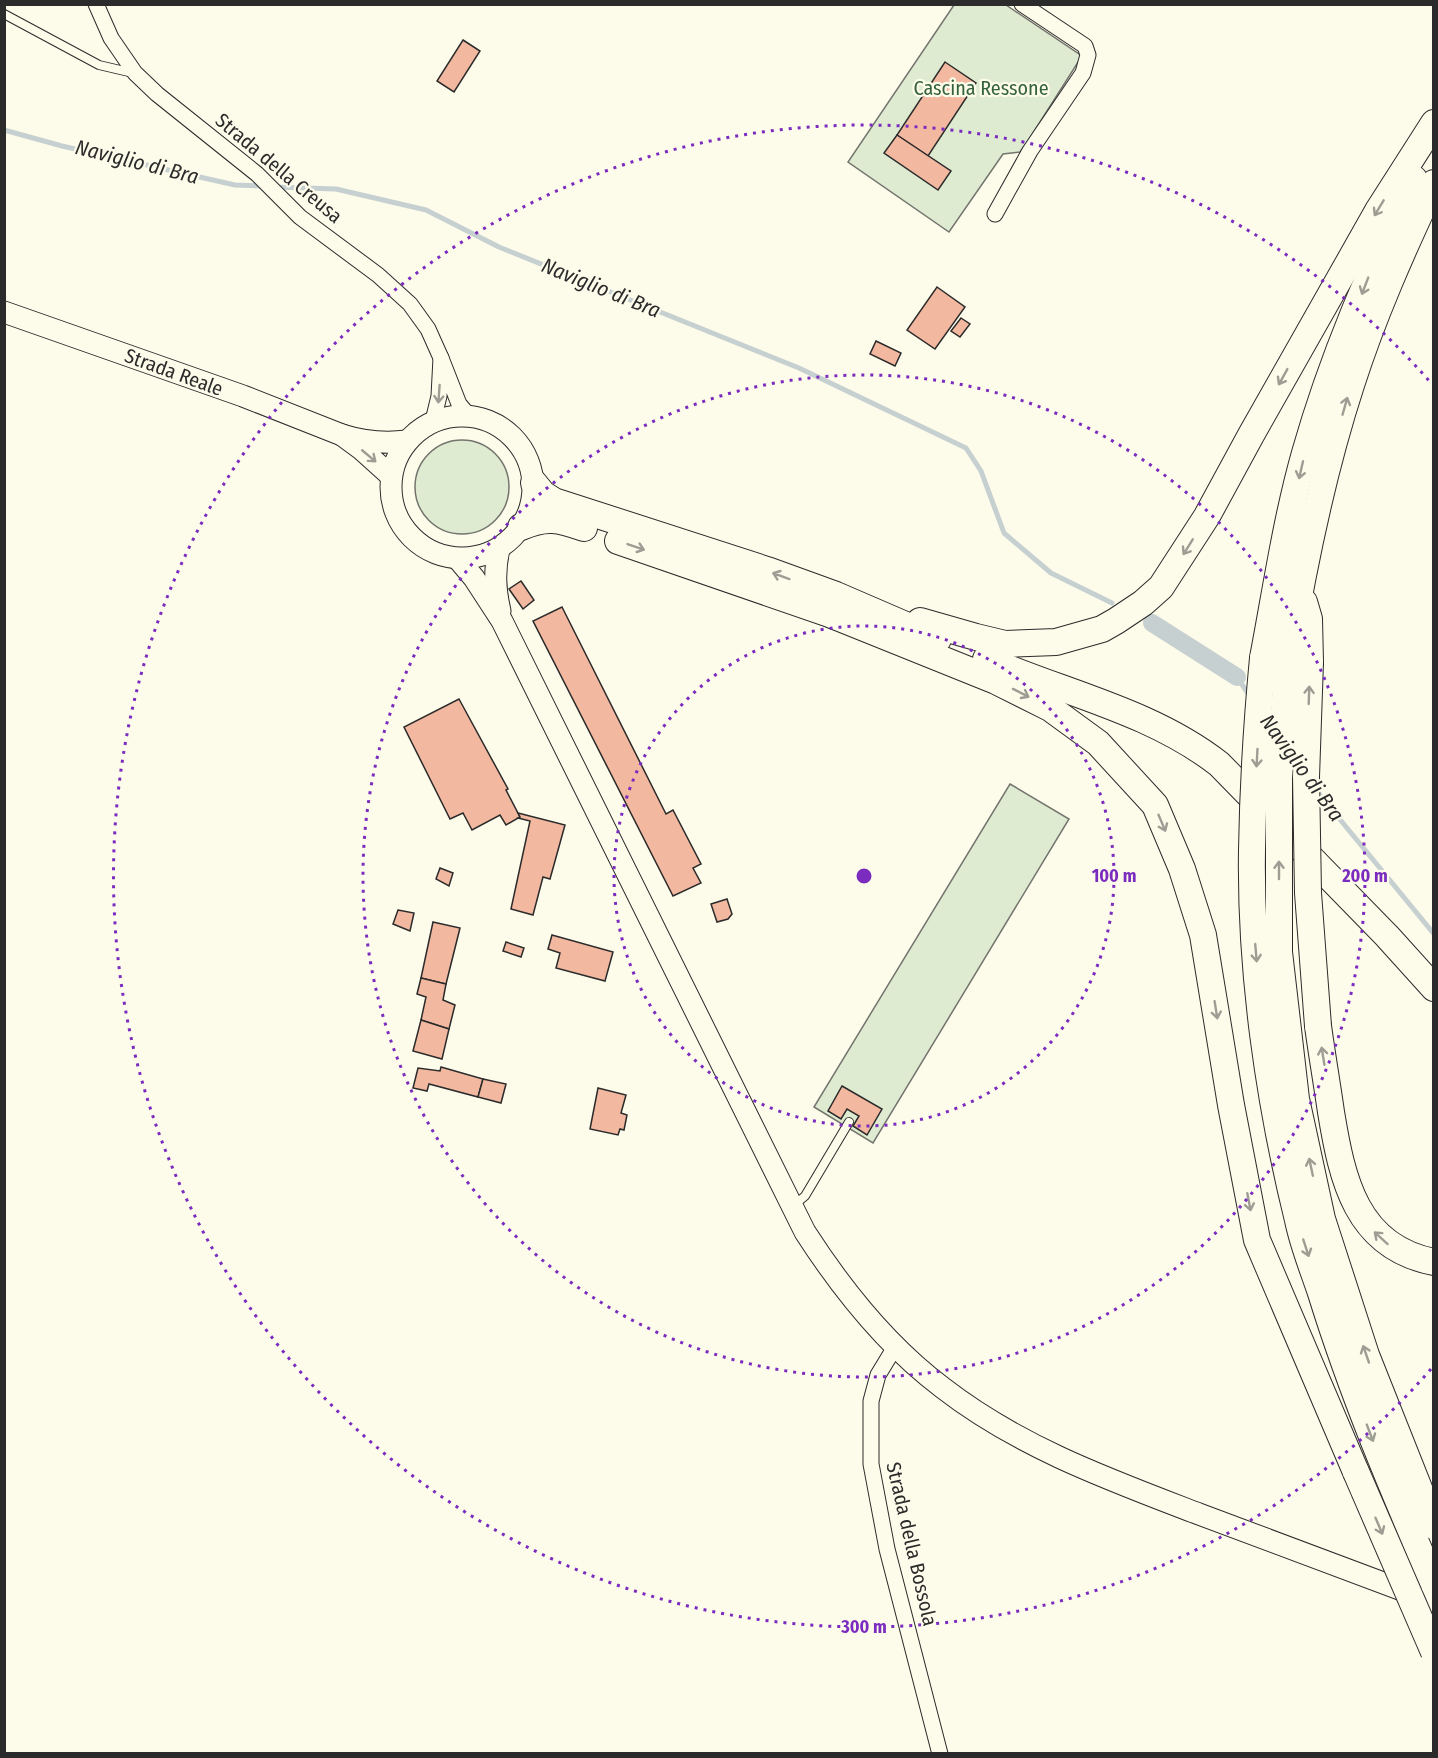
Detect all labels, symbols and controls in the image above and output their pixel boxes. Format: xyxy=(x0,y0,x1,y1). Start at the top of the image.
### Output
park label: Cascina Ressone xyxy=(913,76,1049,100)
street label: Strada della Creusa xyxy=(211,108,347,228)
water label: Naviglio di Bra xyxy=(73,134,201,190)
one-way arrow xyxy=(1373,199,1385,216)
water label: Naviglio di Bra xyxy=(538,252,664,324)
one-way arrow xyxy=(1359,276,1370,295)
street label: Strada Reale xyxy=(122,343,226,401)
one-way arrow xyxy=(1277,368,1289,385)
one-way arrow xyxy=(433,383,444,403)
one-way arrow xyxy=(1339,397,1351,416)
one-way arrow xyxy=(361,449,377,462)
one-way arrow xyxy=(1295,461,1307,480)
one-way arrow xyxy=(1181,538,1193,555)
one-way arrow xyxy=(626,543,645,554)
one-way arrow xyxy=(772,569,790,580)
one-way arrow xyxy=(1304,686,1315,706)
one-way arrow xyxy=(1012,688,1030,700)
water label: Naviglio di Bra xyxy=(1254,709,1350,827)
one-way arrow xyxy=(1251,748,1262,768)
one-way arrow xyxy=(1158,814,1169,832)
one-way arrow xyxy=(1273,861,1285,881)
text: 100 m xyxy=(1092,865,1136,887)
text: 200 m xyxy=(1341,865,1388,887)
centre of rings xyxy=(854,866,874,886)
one-way arrow xyxy=(1251,943,1262,963)
one-way arrow xyxy=(1210,999,1221,1019)
one-way arrow xyxy=(1317,1047,1328,1067)
one-way arrow xyxy=(1305,1158,1316,1178)
one-way arrow xyxy=(1244,1191,1255,1211)
one-way arrow xyxy=(1374,1231,1389,1245)
one-way arrow xyxy=(1301,1238,1312,1257)
one-way arrow xyxy=(1360,1345,1371,1364)
one-way arrow xyxy=(1365,1423,1376,1442)
street label: Strada della Bossola xyxy=(881,1460,943,1628)
one-way arrow xyxy=(1374,1516,1385,1534)
text: 300 m xyxy=(840,1616,887,1638)

